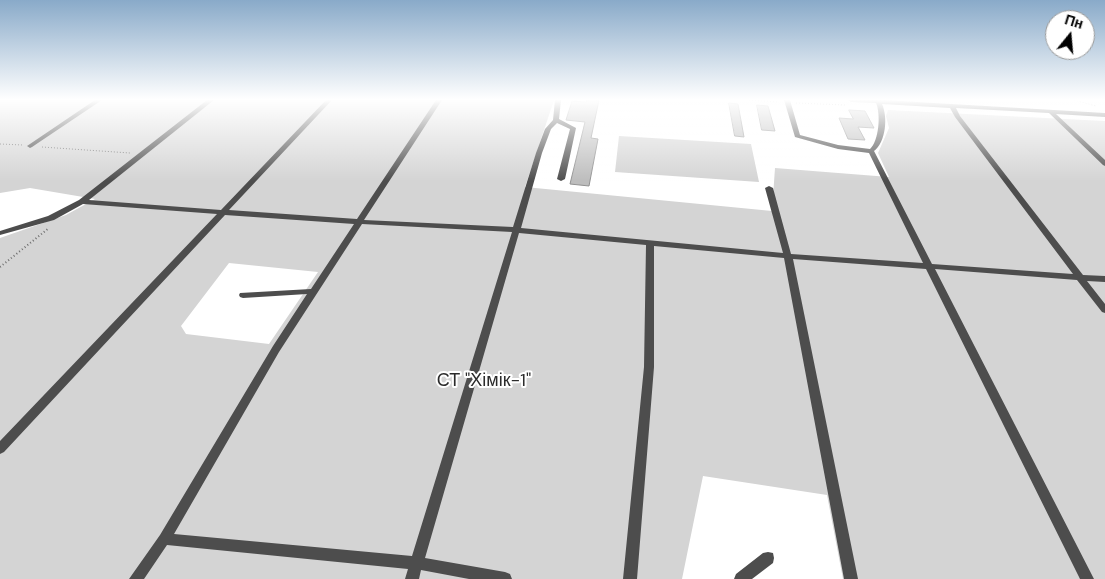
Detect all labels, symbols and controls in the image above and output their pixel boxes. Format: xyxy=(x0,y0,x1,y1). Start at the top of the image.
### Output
north arrow xyxy=(1045,10,1095,60)
text: Пн xyxy=(1063,10,1086,33)
park label: СТ "Хімік-1" xyxy=(437,370,531,392)

